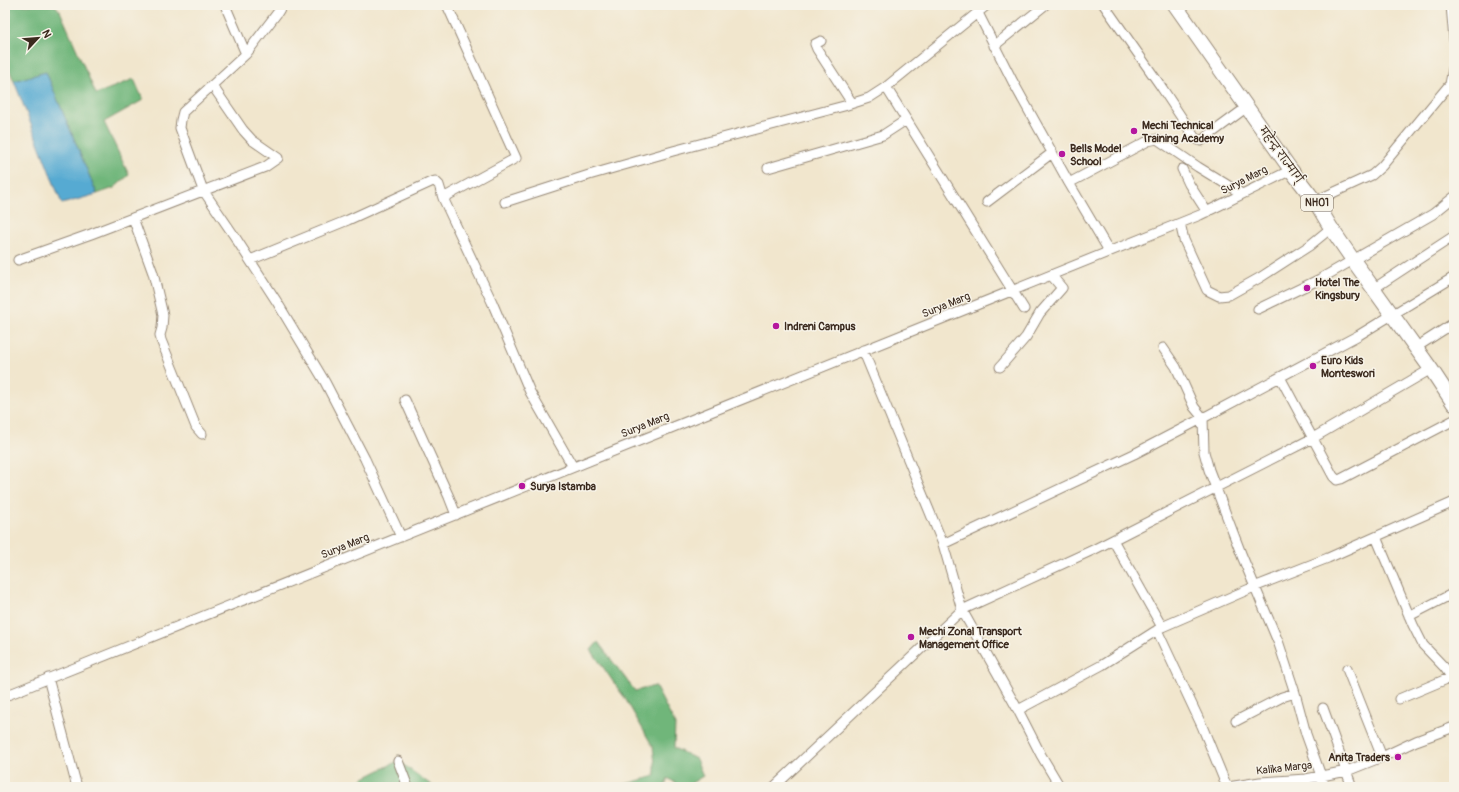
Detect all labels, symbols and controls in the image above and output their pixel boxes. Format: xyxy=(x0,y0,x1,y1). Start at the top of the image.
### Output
north arrow xyxy=(18,18,58,58)
text: N xyxy=(39,28,54,41)
place label: Mechi Technical Training Academy xyxy=(1141,119,1224,145)
street label: महेन्द्र राज्मार्ग् xyxy=(1254,121,1310,188)
marker: Mechi Technical Training Academy xyxy=(1129,126,1139,136)
place label: Bells Model School xyxy=(1070,142,1122,168)
marker: Bells Model School xyxy=(1057,149,1067,159)
street label: Surya Marg xyxy=(1219,163,1270,197)
road number: NH01 xyxy=(1301,195,1333,211)
place label: Hotel The Kingsbury xyxy=(1315,276,1360,302)
marker: Hotel The Kingsbury xyxy=(1302,283,1312,293)
street label: Surya Marg xyxy=(920,289,972,321)
place label: Indreni Campus xyxy=(784,320,856,333)
marker: Indreni Campus xyxy=(771,321,781,331)
place label: Euro Kids Monteswori xyxy=(1321,354,1375,380)
marker: Euro Kids Monteswori xyxy=(1308,361,1318,371)
street label: Surya Marg xyxy=(619,409,671,441)
place label: Surya Istamba xyxy=(530,480,596,493)
marker: Surya Istamba xyxy=(517,481,527,491)
street label: Surya Marg xyxy=(319,530,371,562)
place label: Mechi Zonal Transport Management Office xyxy=(919,625,1022,651)
marker: Mechi Zonal Transport Management Office xyxy=(906,632,916,642)
place label: Anita Traders xyxy=(1328,751,1390,764)
marker: Anita Traders xyxy=(1393,752,1403,762)
street label: Kalika Marga xyxy=(1255,759,1313,777)

